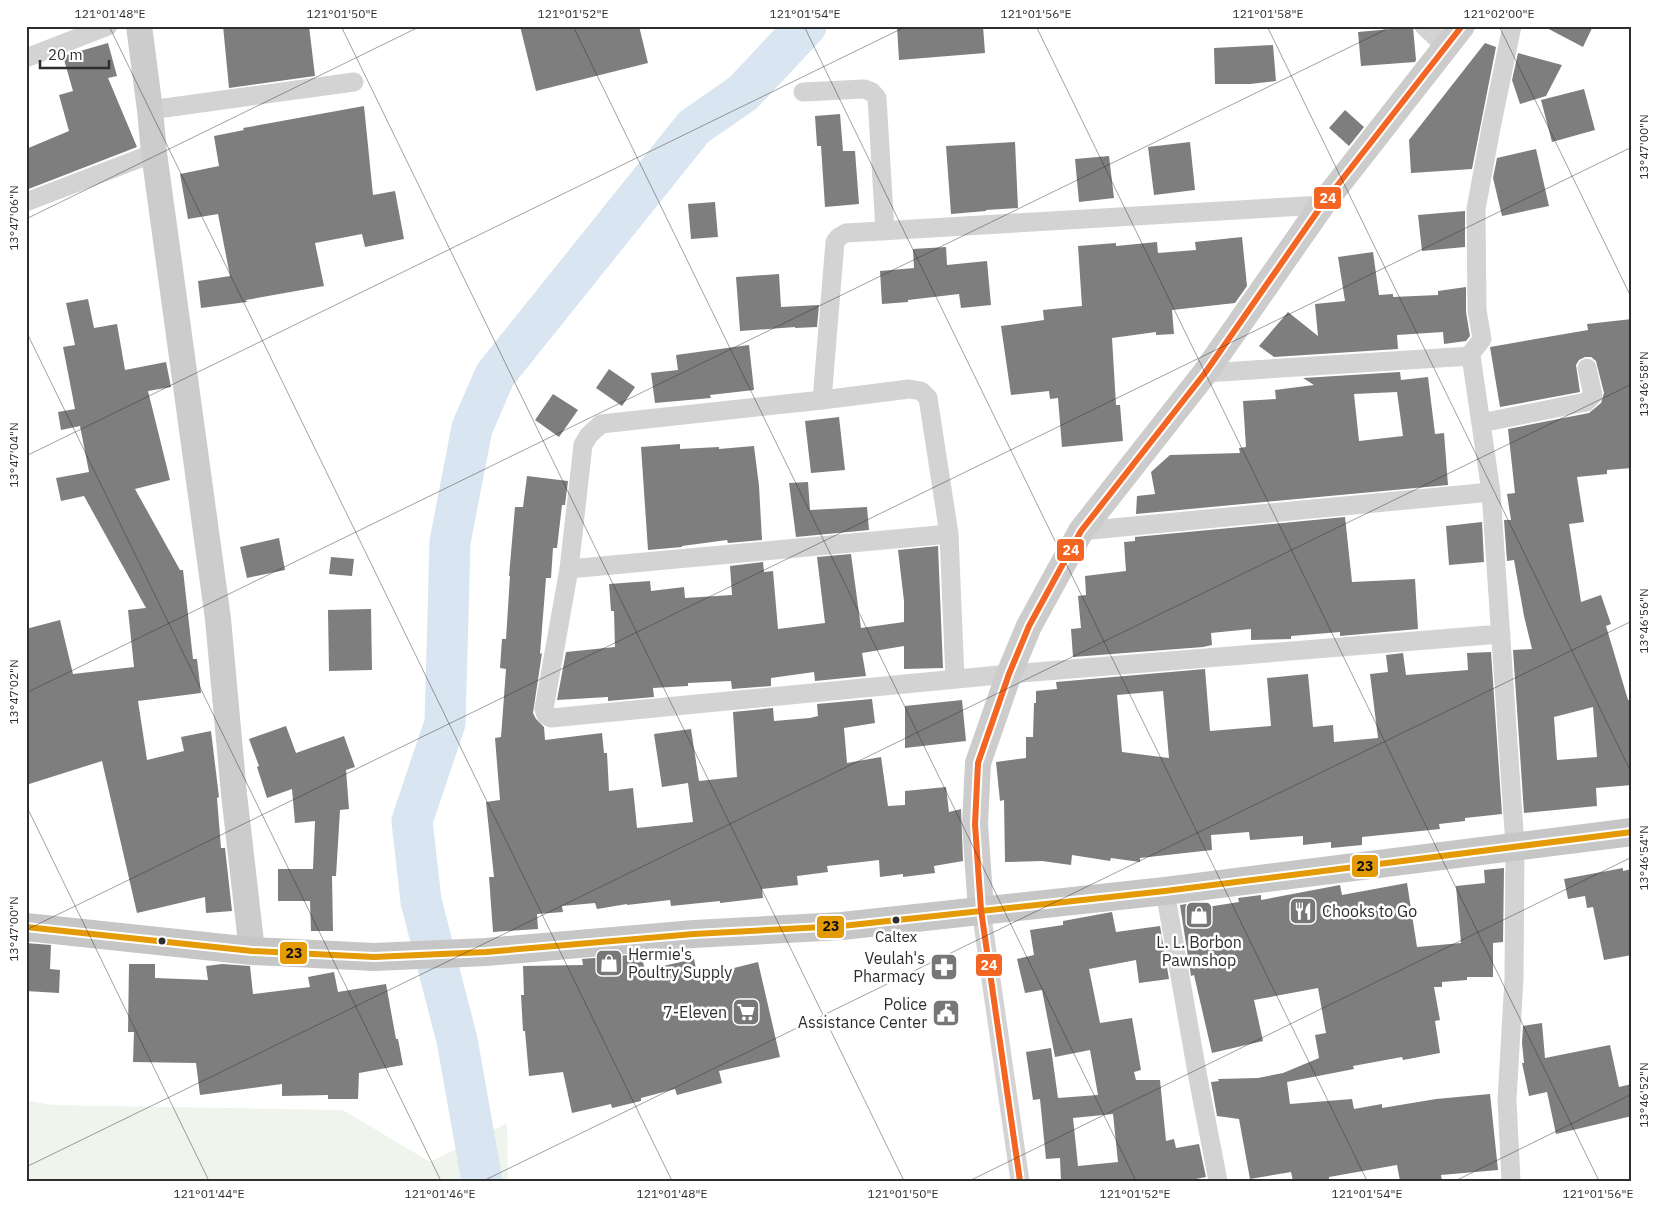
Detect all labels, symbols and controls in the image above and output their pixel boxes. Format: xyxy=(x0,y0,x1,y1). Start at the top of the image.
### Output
text: 121°01'48"E xyxy=(75,6,145,21)
text: 121°01'50"E xyxy=(307,6,377,21)
text: 121°01'52"E xyxy=(538,6,608,21)
text: 121°01'54"E xyxy=(770,6,840,21)
text: 121°01'56"E xyxy=(1001,6,1071,21)
text: 121°01'58"E xyxy=(1233,6,1303,21)
text: 121°02'00"E xyxy=(1464,6,1534,21)
scale bar xyxy=(40,38,109,70)
text: 20 m xyxy=(48,45,83,64)
text: 13°47'00"N xyxy=(1636,114,1651,180)
text: 13°47'06"N xyxy=(6,185,21,251)
line badge: 24 xyxy=(1313,186,1342,210)
text: 24 xyxy=(1320,189,1336,207)
text: 13°46'58"N xyxy=(1636,351,1651,417)
text: 13°47'04"N xyxy=(6,422,21,488)
line badge: 24 xyxy=(1056,538,1085,562)
text: 24 xyxy=(1063,541,1079,559)
text: 13°46'56"N xyxy=(1636,588,1651,654)
text: 13°47'02"N xyxy=(6,659,21,725)
text: 13°46'54"N xyxy=(1636,825,1651,891)
line badge: 23 xyxy=(1351,854,1379,878)
text: 23 xyxy=(1357,857,1373,875)
text: 13°47'00"N xyxy=(6,896,21,962)
restaurant icon: Chooks to Go xyxy=(1288,896,1318,926)
shop icon: L. L. Borbon Pawnshop xyxy=(1184,900,1214,930)
place label: Chooks to Go xyxy=(1322,901,1417,921)
line badge: 23 xyxy=(816,915,845,939)
marker: Caltex xyxy=(891,915,901,925)
text: 23 xyxy=(823,917,839,935)
place label: Caltex xyxy=(875,927,917,946)
place label: L. L. Borbon Pawnshop xyxy=(1156,932,1242,970)
unlabelled marker xyxy=(157,936,167,946)
line badge: 23 xyxy=(279,941,308,965)
text: 23 xyxy=(286,944,302,962)
place label: Hermie's Poultry Supply xyxy=(628,944,732,982)
shop icon: Hermie's Poultry Supply xyxy=(594,948,624,978)
place label: Veulah's Pharmacy xyxy=(853,948,925,986)
pharmacy icon: Veulah's Pharmacy xyxy=(929,952,959,982)
line badge: 24 xyxy=(975,953,1003,977)
text: 24 xyxy=(981,956,997,974)
place label: Police Assistance Center xyxy=(798,994,927,1032)
supermarket icon: 7-Eleven xyxy=(731,997,761,1027)
public building icon: Police Assistance Center xyxy=(931,998,961,1028)
place label: 7-Eleven xyxy=(663,1002,727,1022)
text: 13°46'52"N xyxy=(1636,1062,1651,1128)
text: 121°01'44"E xyxy=(174,1186,244,1201)
text: 121°01'46"E xyxy=(405,1186,475,1201)
text: 121°01'48"E xyxy=(637,1186,707,1201)
text: 121°01'50"E xyxy=(868,1186,938,1201)
text: 121°01'52"E xyxy=(1100,1186,1170,1201)
text: 121°01'54"E xyxy=(1332,1186,1402,1201)
text: 121°01'56"E xyxy=(1563,1186,1633,1201)

